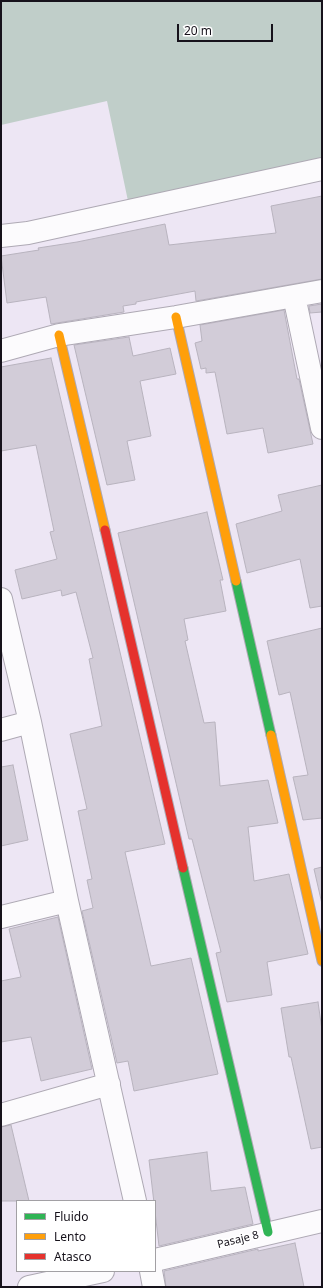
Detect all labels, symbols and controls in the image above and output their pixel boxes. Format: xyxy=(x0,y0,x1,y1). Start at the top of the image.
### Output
scale bar xyxy=(179,16,275,42)
text: 20 m xyxy=(184,22,212,39)
legend xyxy=(16,1200,156,1272)
text: Fluido xyxy=(54,1208,88,1225)
text: Lento xyxy=(54,1228,86,1245)
street label: Pasaje 8 xyxy=(216,1228,260,1252)
text: Atasco xyxy=(54,1248,92,1265)

